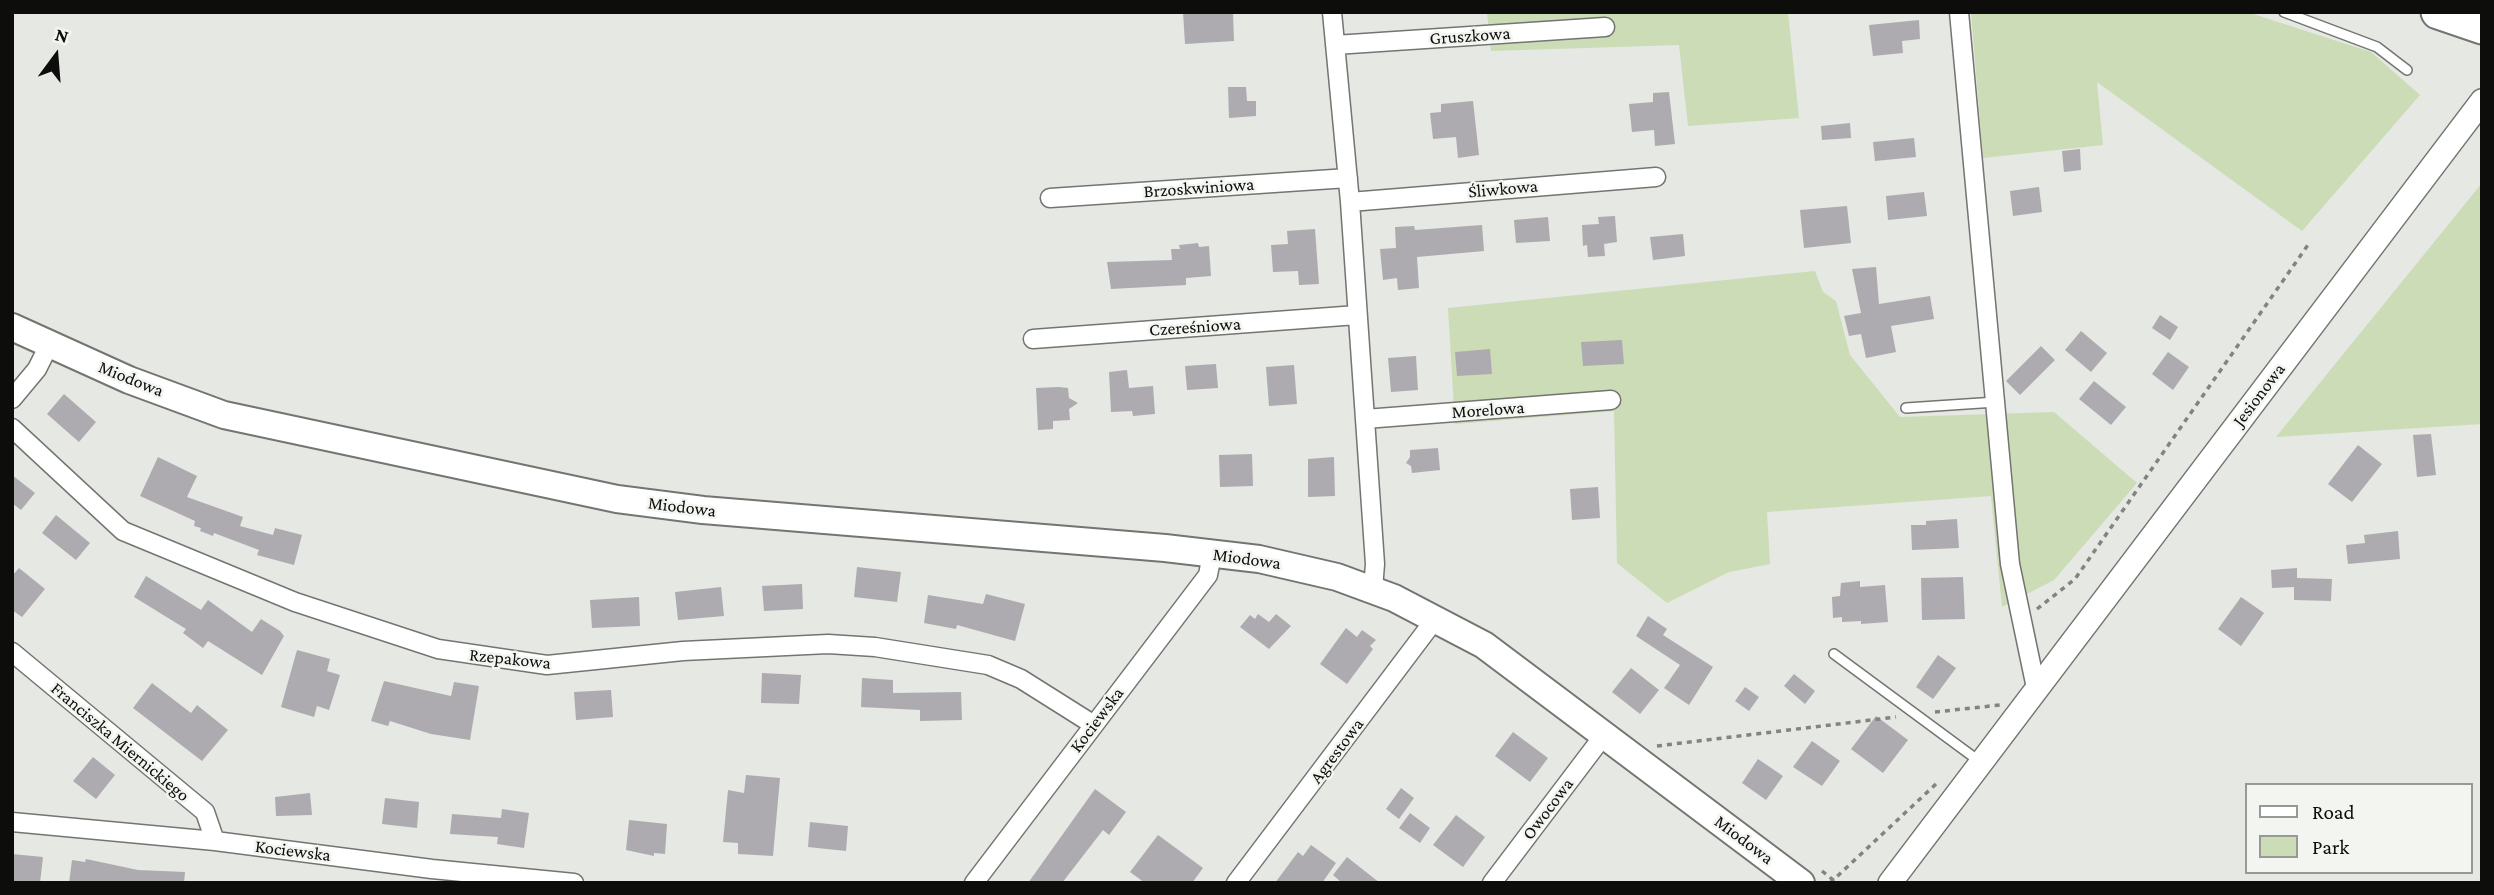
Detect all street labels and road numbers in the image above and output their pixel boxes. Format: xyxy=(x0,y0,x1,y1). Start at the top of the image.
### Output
street label: Gruszkowa xyxy=(1429,22,1511,50)
street label: Brzoskwiniowa xyxy=(1143,173,1255,203)
street label: Śliwkowa xyxy=(1467,175,1539,203)
street label: Czereśniowa xyxy=(1148,313,1242,341)
street label: Miodowa xyxy=(95,356,167,402)
street label: Jesionowa xyxy=(2228,359,2290,431)
street label: Morelowa xyxy=(1451,397,1525,423)
street label: Miodowa xyxy=(647,492,717,522)
street label: Miodowa xyxy=(1212,544,1282,574)
street label: Rzepakowa xyxy=(468,644,552,674)
street label: Franciszka Miernickiego xyxy=(46,678,194,806)
street label: Kociewska xyxy=(1065,683,1129,757)
street label: Agrestowa xyxy=(1306,714,1368,788)
street label: Owocowa xyxy=(1518,774,1578,844)
street label: Miodowa xyxy=(1710,811,1778,869)
street label: Kociewska xyxy=(254,836,332,866)

